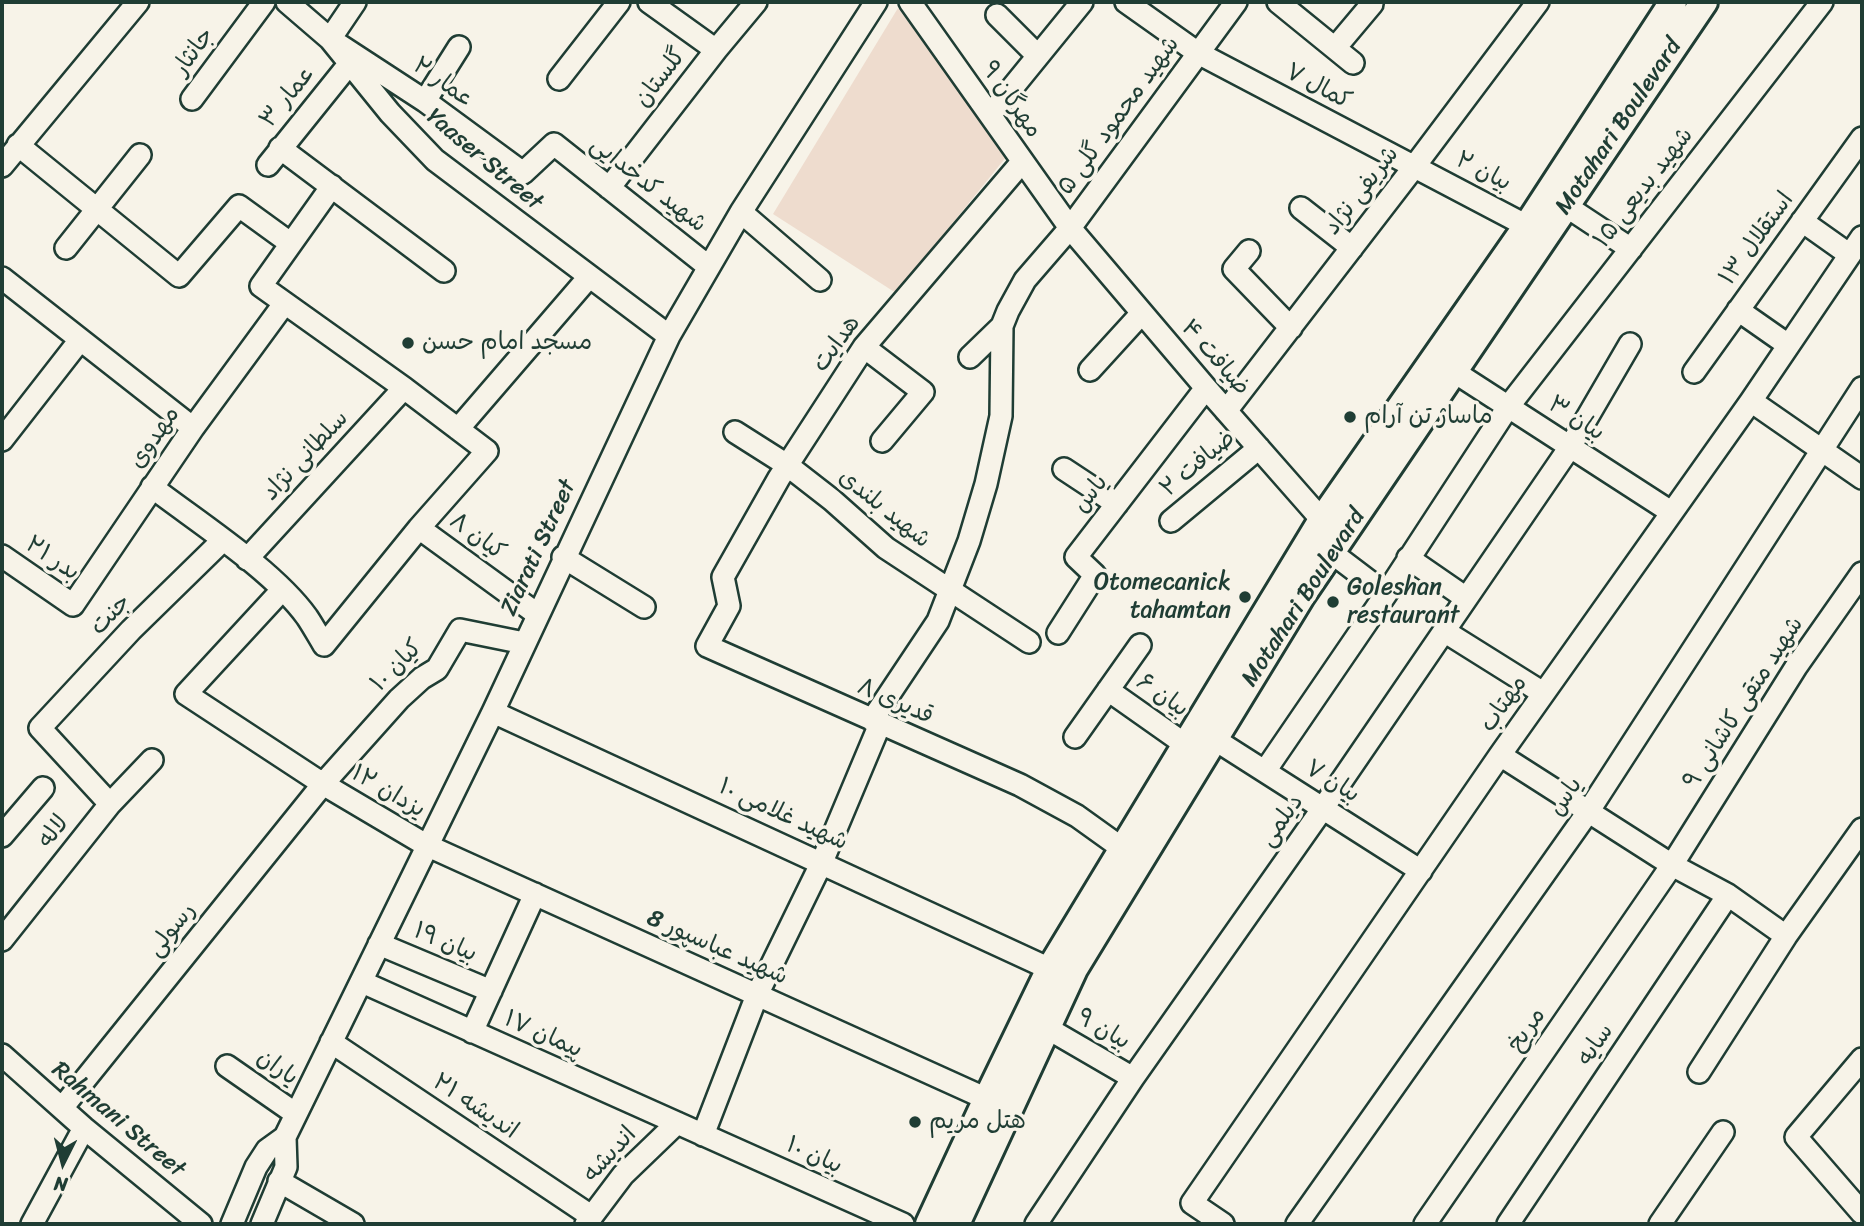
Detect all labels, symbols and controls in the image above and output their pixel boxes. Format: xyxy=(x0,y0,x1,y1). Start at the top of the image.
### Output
street label: جانثار xyxy=(167,22,221,82)
street label: شهید محمود گلی ۵ xyxy=(1052,31,1186,201)
street label: Motahari Boulevard xyxy=(1549,34,1689,220)
street label: گلستان xyxy=(629,43,693,113)
street label: عمار ۲ xyxy=(407,52,479,114)
street label: مهرگان ۹ xyxy=(974,56,1048,144)
street label: کمال ۷ xyxy=(1280,58,1356,116)
street label: عمار ۳ xyxy=(254,60,322,134)
street label: Yaaser Street xyxy=(420,103,548,217)
street label: شهید بدیعی ۱۵ xyxy=(1588,122,1700,254)
street label: شهید کدخدایی xyxy=(584,131,712,239)
street label: شریفی نژاد xyxy=(1318,141,1406,241)
street label: بیان ۲ xyxy=(1450,146,1516,198)
street label: استقلال ۱۳ xyxy=(1714,187,1800,291)
street label: هدایت xyxy=(807,310,867,378)
street label: ضیافت ۴ xyxy=(1174,314,1256,402)
place label: مسجد امام حسن xyxy=(422,329,592,357)
marker: مسجد امام حسن xyxy=(400,335,416,351)
street label: بیان ۳ xyxy=(1542,390,1610,448)
street label: مهدوی xyxy=(123,401,187,475)
place label: ماساژ تن آرام xyxy=(1364,403,1493,431)
street label: سلطانی نژاد xyxy=(257,405,355,507)
marker: ماساژ تن آرام xyxy=(1342,409,1358,425)
street label: ضیافت ۲ xyxy=(1155,424,1241,504)
street label: شهید بلندی xyxy=(832,463,936,555)
street label: یاس xyxy=(1067,469,1115,519)
street label: Ziarati Street xyxy=(495,475,583,621)
street label: Motahari Boulevard xyxy=(1236,504,1372,692)
street label: کیان ۸ xyxy=(443,507,511,567)
street label: بدر ۲۱ xyxy=(19,530,85,588)
place label: Otomecanick tahamtan xyxy=(1094,569,1231,625)
place label: Goleshan restaurant xyxy=(1347,574,1459,630)
street label: جنت xyxy=(85,588,137,642)
marker: Otomecanick tahamtan xyxy=(1237,589,1253,605)
marker: Goleshan restaurant xyxy=(1325,594,1341,610)
street label: شهید متقی کاشانی ۹ xyxy=(1678,611,1810,795)
street label: کیان ۱۰ xyxy=(365,634,429,698)
street label: بیان ۶ xyxy=(1130,668,1194,724)
street label: مهتاب xyxy=(1474,670,1534,738)
street label: قدیری ۸ xyxy=(852,673,938,731)
street label: بیان ۷ xyxy=(1299,754,1365,810)
street label: یزدان ۱۲ xyxy=(346,759,430,825)
street label: یاس xyxy=(1543,772,1589,822)
street label: شهید غلامی ۱۰ xyxy=(714,773,852,857)
street label: دیلمی xyxy=(1254,789,1310,853)
street label: لاله xyxy=(32,810,76,854)
street label: رسولی xyxy=(141,897,203,963)
street label: شهید عباسپور 8 xyxy=(642,904,792,992)
street label: بیان ۱۹ xyxy=(409,917,481,969)
street label: مریخ xyxy=(1502,1002,1552,1058)
street label: بیان ۹ xyxy=(1071,1003,1135,1057)
street label: پیمان ۱۷ xyxy=(499,1005,587,1065)
street label: سایه xyxy=(1572,1018,1620,1072)
street label: یاران xyxy=(251,1044,303,1092)
street label: Rahmani Street xyxy=(45,1056,191,1184)
street label: اندیشه ۲۱ xyxy=(427,1068,523,1146)
place label: هتل مریم xyxy=(929,1108,1026,1136)
marker: هتل مریم xyxy=(907,1114,923,1130)
street label: اندیشه xyxy=(577,1121,643,1189)
north arrow xyxy=(28,1128,98,1198)
street label: بیان ۱۰ xyxy=(781,1131,847,1181)
text: N xyxy=(52,1167,69,1201)

